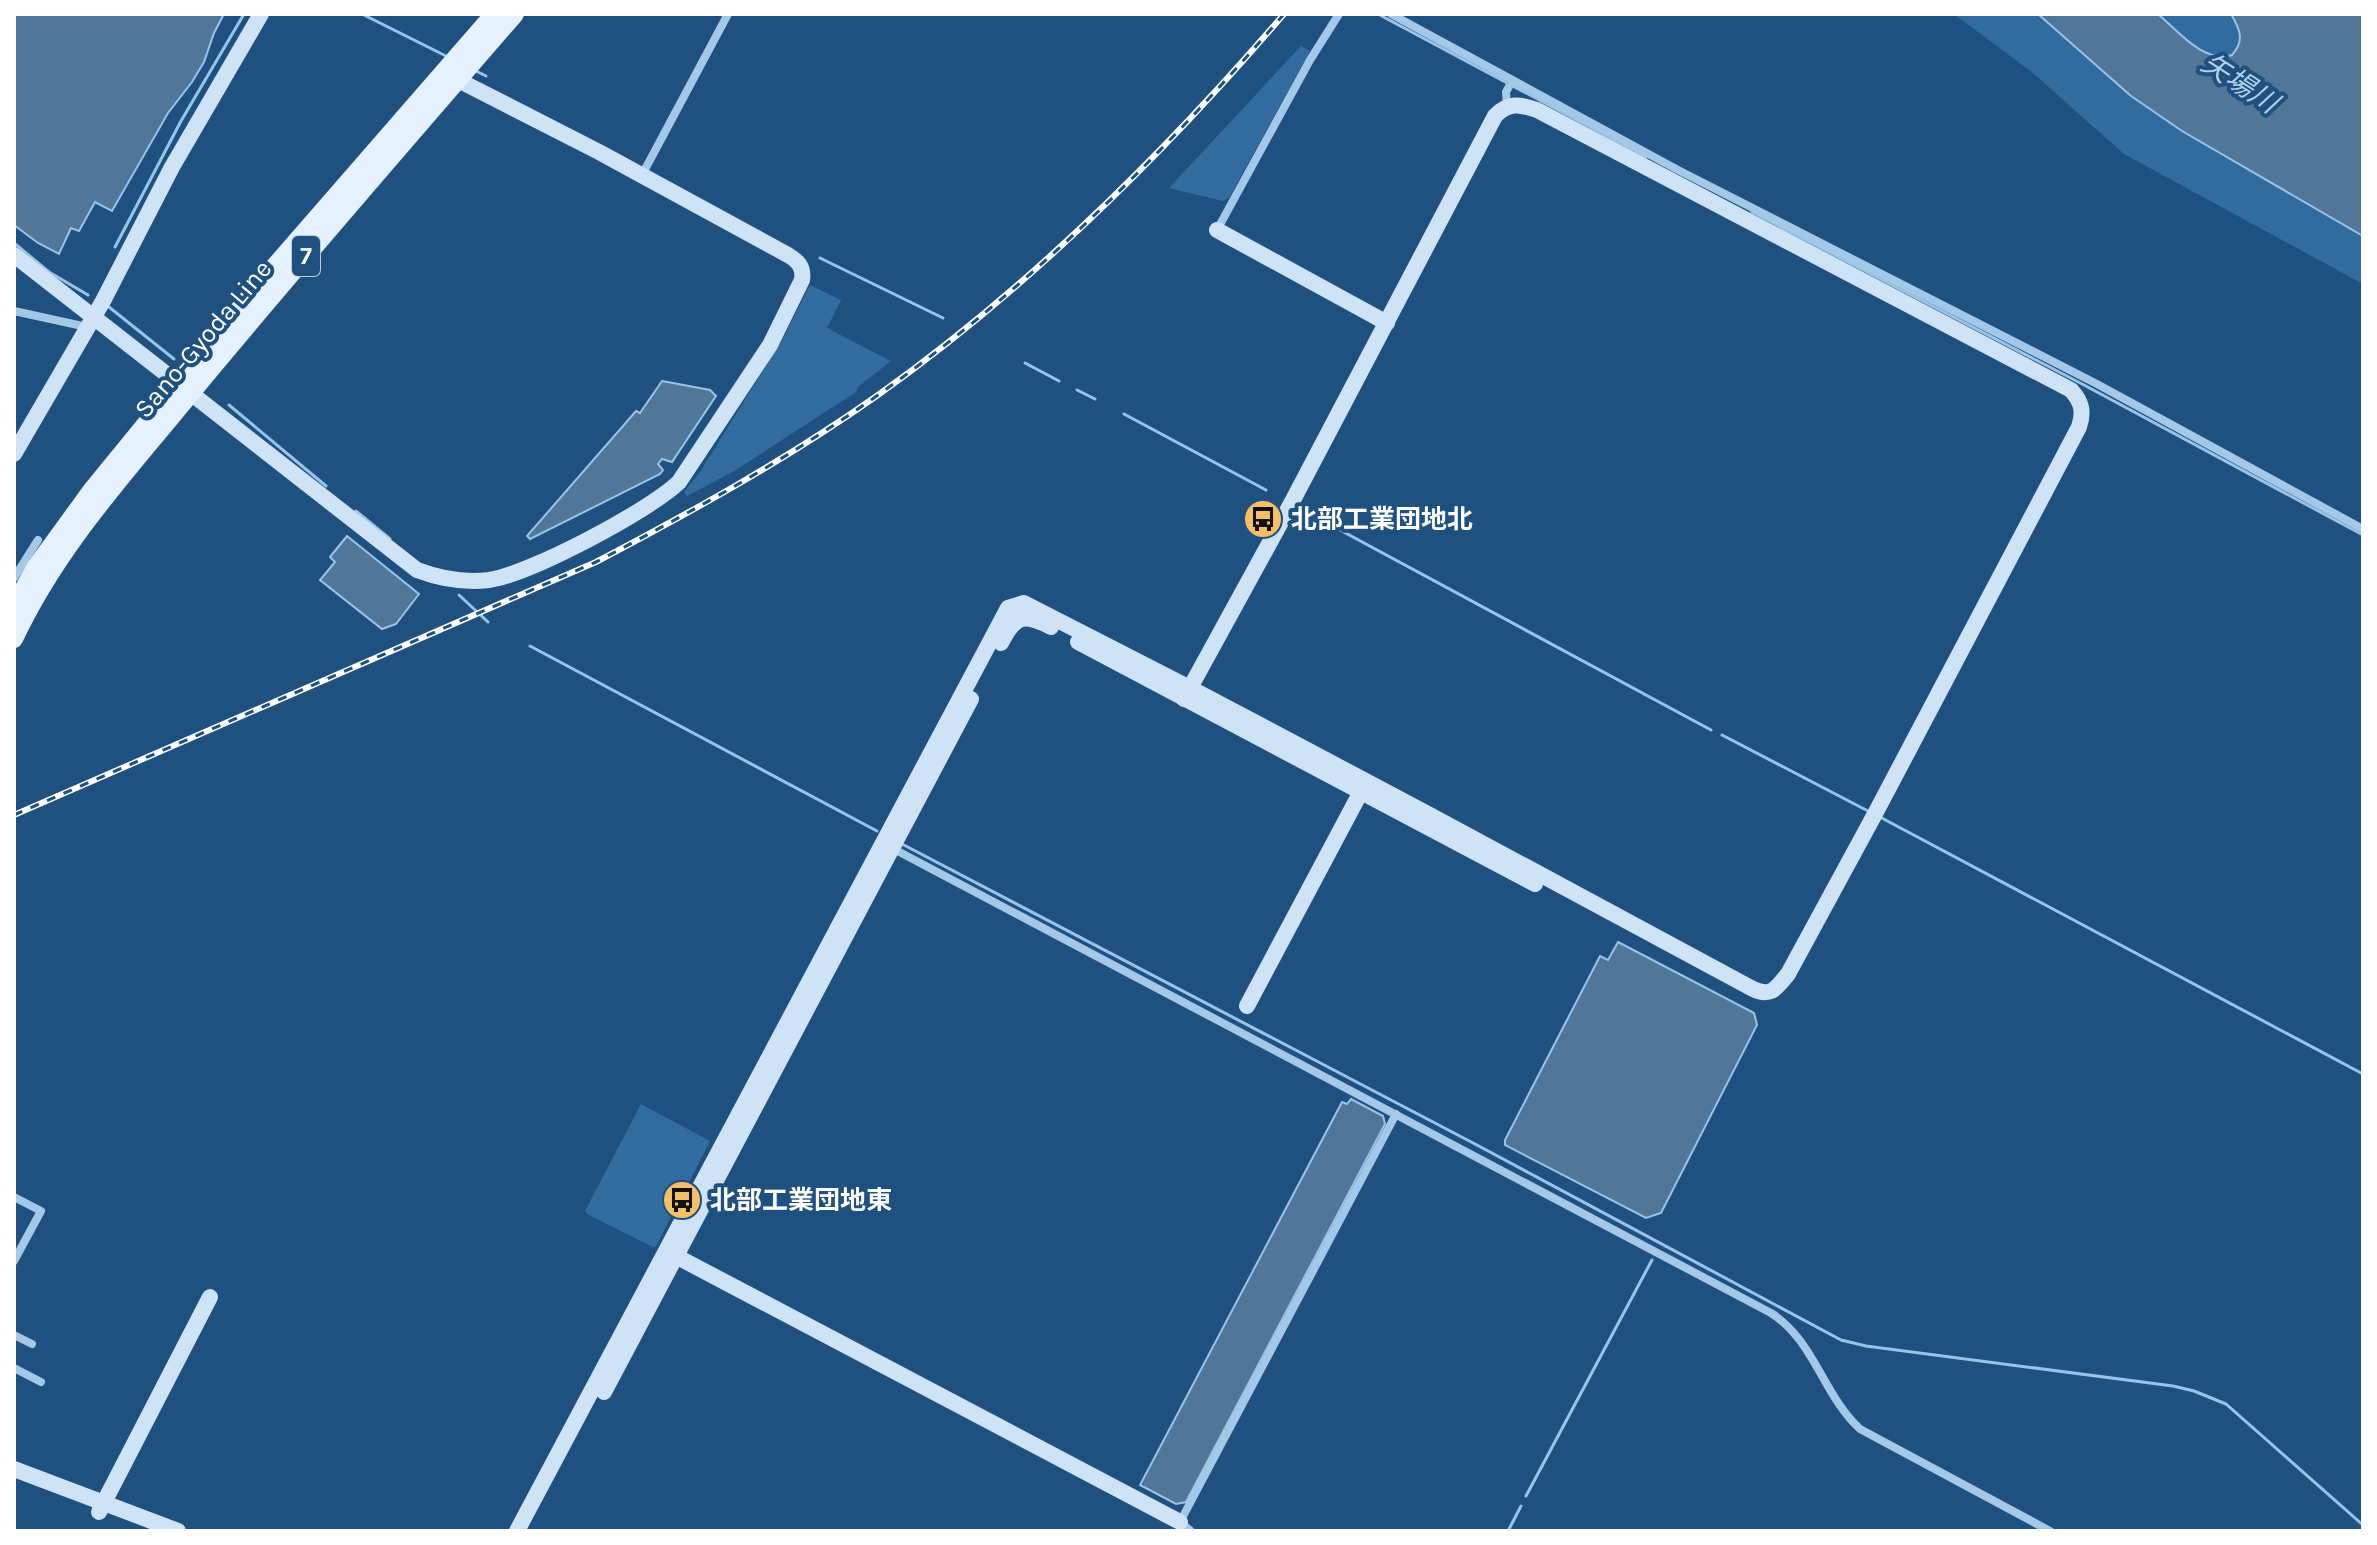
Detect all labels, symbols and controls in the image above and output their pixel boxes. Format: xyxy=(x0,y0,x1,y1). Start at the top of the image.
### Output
water label: 矢場川 xyxy=(2196,46,2287,121)
road number: 7 xyxy=(292,236,320,276)
street label: Sano-Gyoda Line xyxy=(128,254,278,424)
bus stop icon: 北部工業団地北 xyxy=(1242,498,1284,540)
place label: 北部工業団地北 xyxy=(1291,504,1473,535)
bus stop icon: 北部工業団地東 xyxy=(661,1179,703,1221)
place label: 北部工業団地東 xyxy=(710,1185,892,1216)

